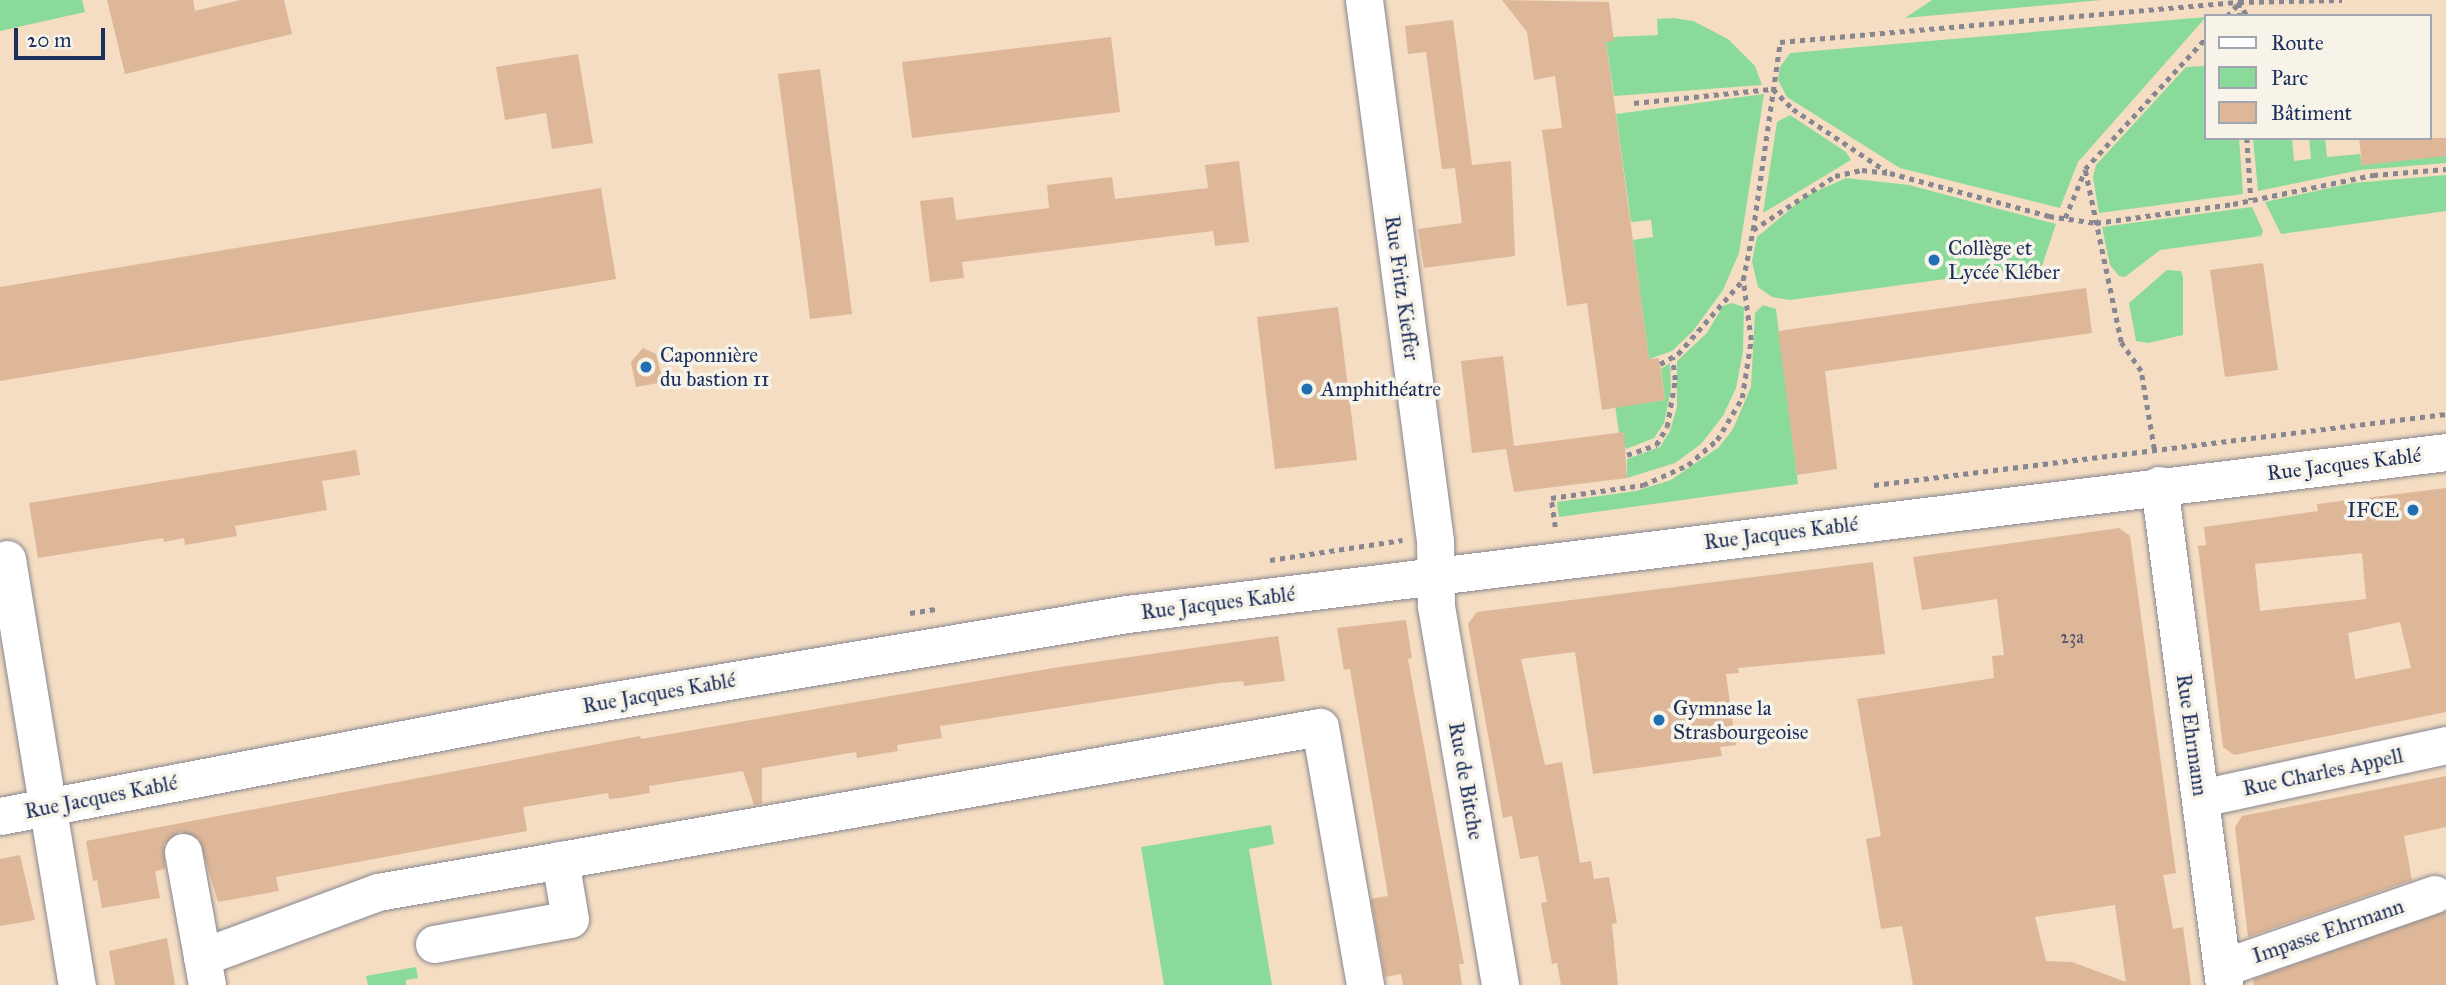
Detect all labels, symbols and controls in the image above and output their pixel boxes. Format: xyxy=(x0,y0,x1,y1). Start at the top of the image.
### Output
scale bar xyxy=(18,14,108,58)
legend xyxy=(2204,14,2432,140)
text: 20 m xyxy=(27,27,72,53)
text: Route xyxy=(2271,30,2324,56)
text: Parc xyxy=(2271,65,2308,91)
text: Bâtiment xyxy=(2271,100,2352,126)
street label: Rue Fritz Kieffer xyxy=(1379,214,1425,362)
place label: Collège et Lycée Kléber xyxy=(1948,235,2060,285)
marker: Collège et Lycée Kléber xyxy=(1926,252,1942,268)
place label: Caponnière du bastion 11 xyxy=(660,342,769,392)
marker: Caponnière du bastion 11 xyxy=(638,359,654,375)
place label: Amphithéatre xyxy=(1321,376,1441,402)
marker: Amphithéatre xyxy=(1299,381,1315,397)
street label: Rue Jacques Kablé xyxy=(2265,442,2423,486)
place label: IFCE xyxy=(2347,497,2399,523)
marker: IFCE xyxy=(2405,502,2421,518)
street label: Rue Jacques Kablé xyxy=(1702,511,1860,555)
street label: Rue Jacques Kablé xyxy=(1139,581,1297,625)
house number: 23a xyxy=(2060,626,2084,648)
street label: Rue Jacques Kablé xyxy=(580,667,738,719)
street label: Rue Ehrmann xyxy=(2171,672,2213,798)
place label: Gymnase la Strasbourgeoise xyxy=(1673,695,1808,745)
marker: Gymnase la Strasbourgeoise xyxy=(1651,712,1667,728)
street label: Rue de Bitche xyxy=(1443,720,1489,842)
street label: Rue Charles Appell xyxy=(2240,743,2406,801)
street label: Rue Jacques Kablé xyxy=(22,770,180,824)
street label: Impasse Ehrmann xyxy=(2249,893,2407,969)

